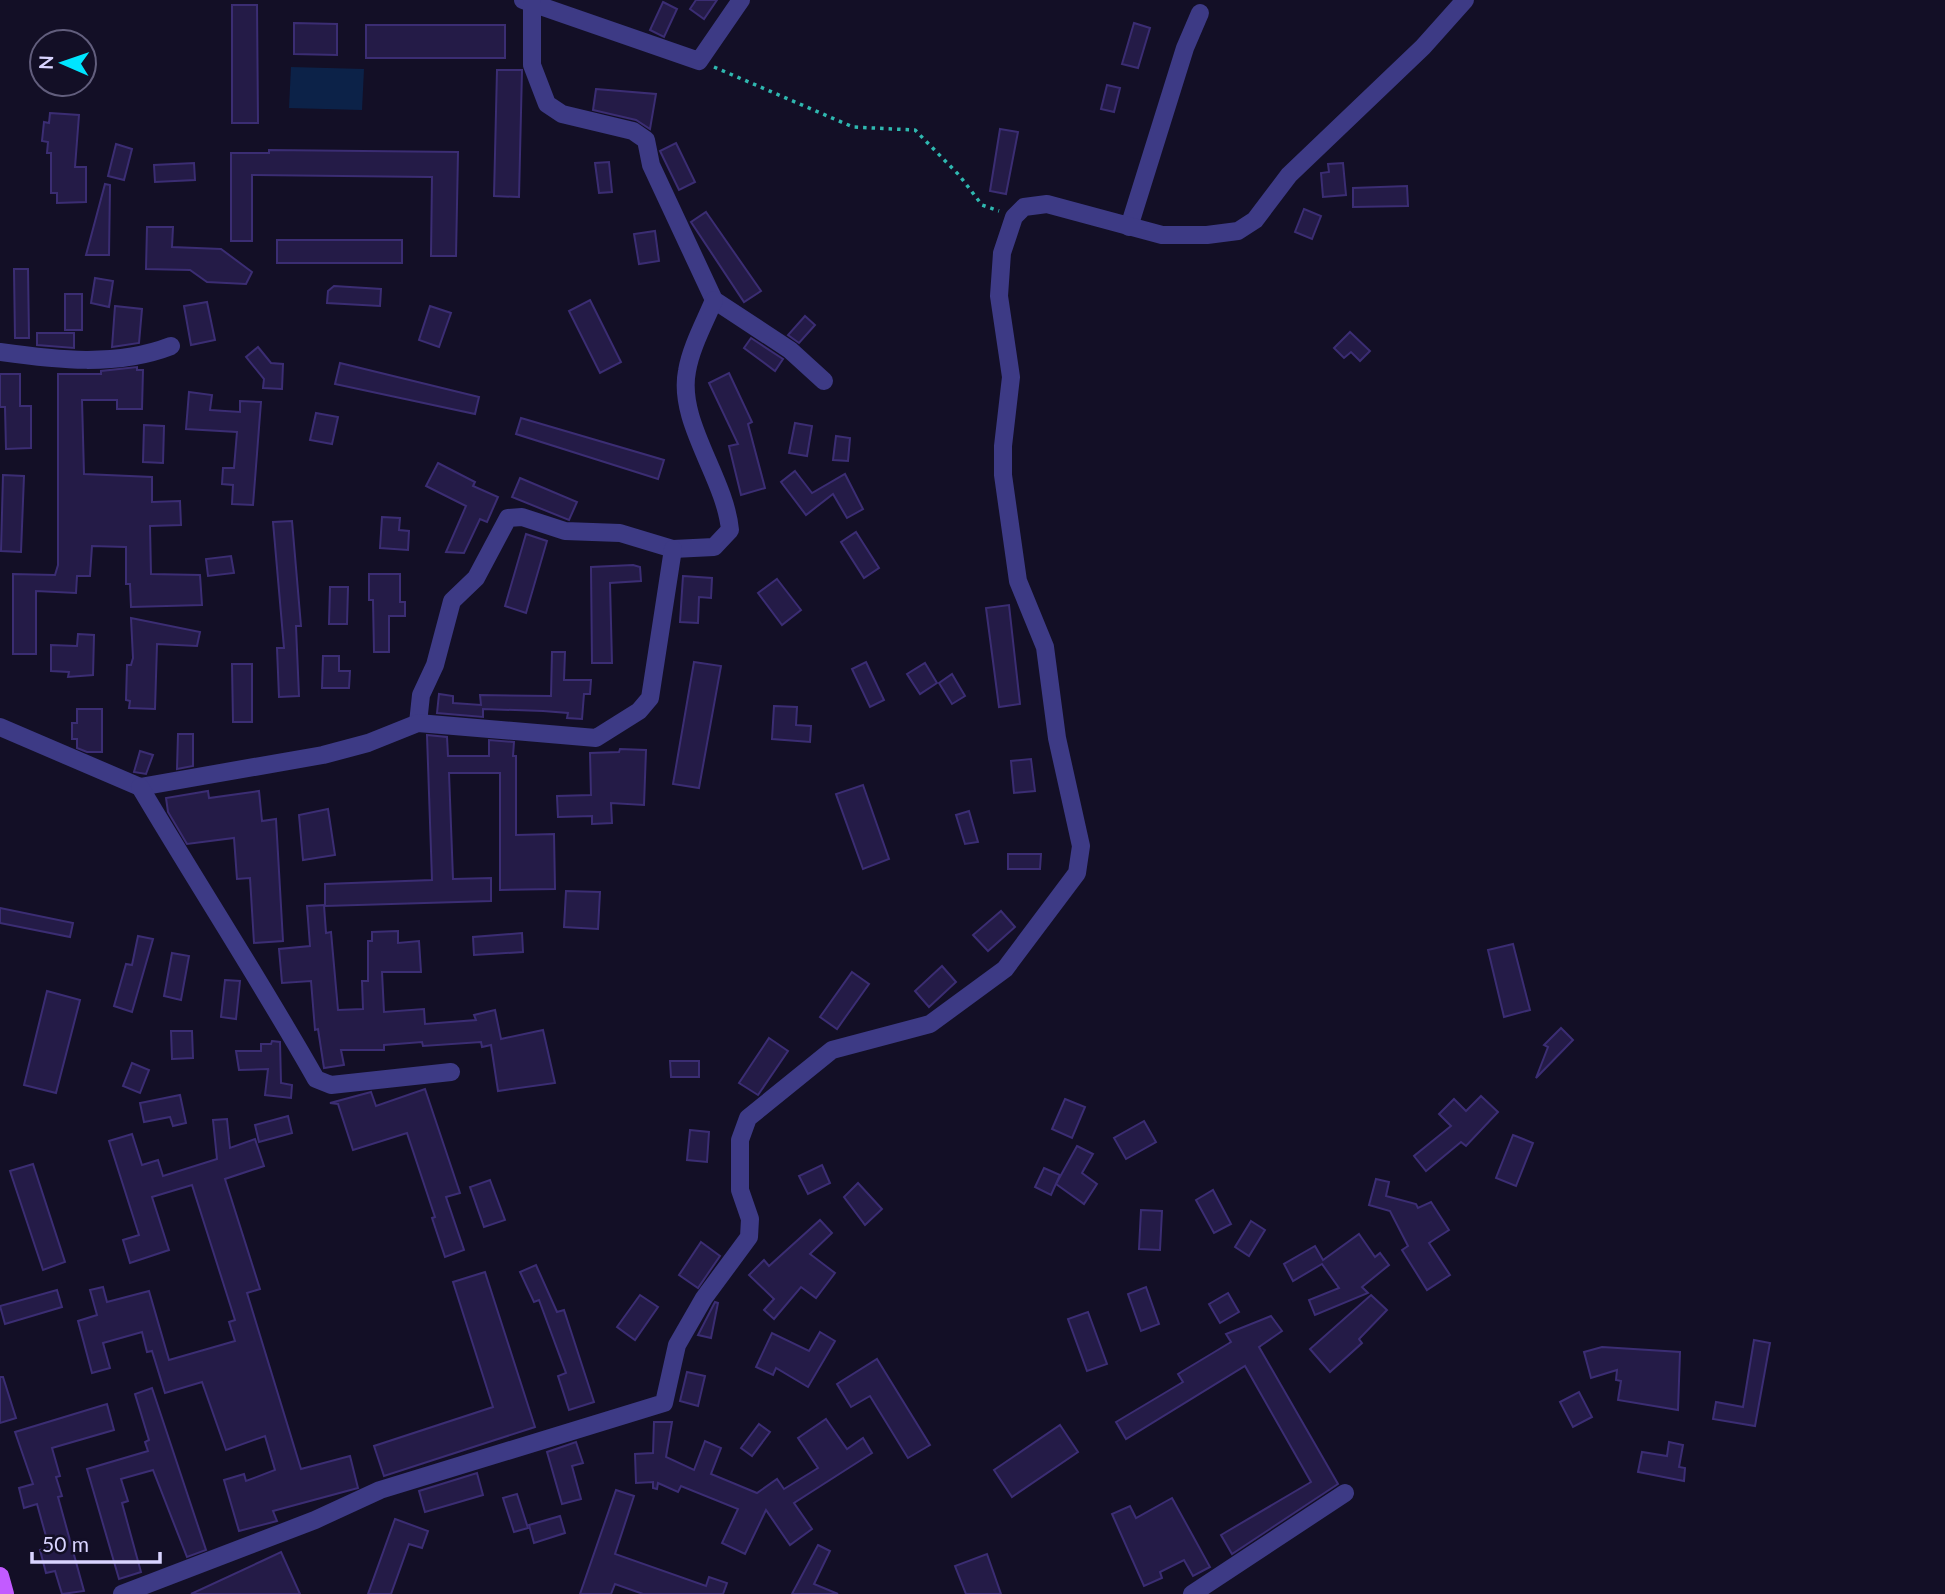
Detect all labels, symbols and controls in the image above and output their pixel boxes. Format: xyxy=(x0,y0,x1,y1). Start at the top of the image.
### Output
north arrow xyxy=(28,28,98,98)
text: N xyxy=(34,55,57,70)
scale bar xyxy=(32,1520,159,1564)
text: 50 m xyxy=(42,1531,89,1556)

